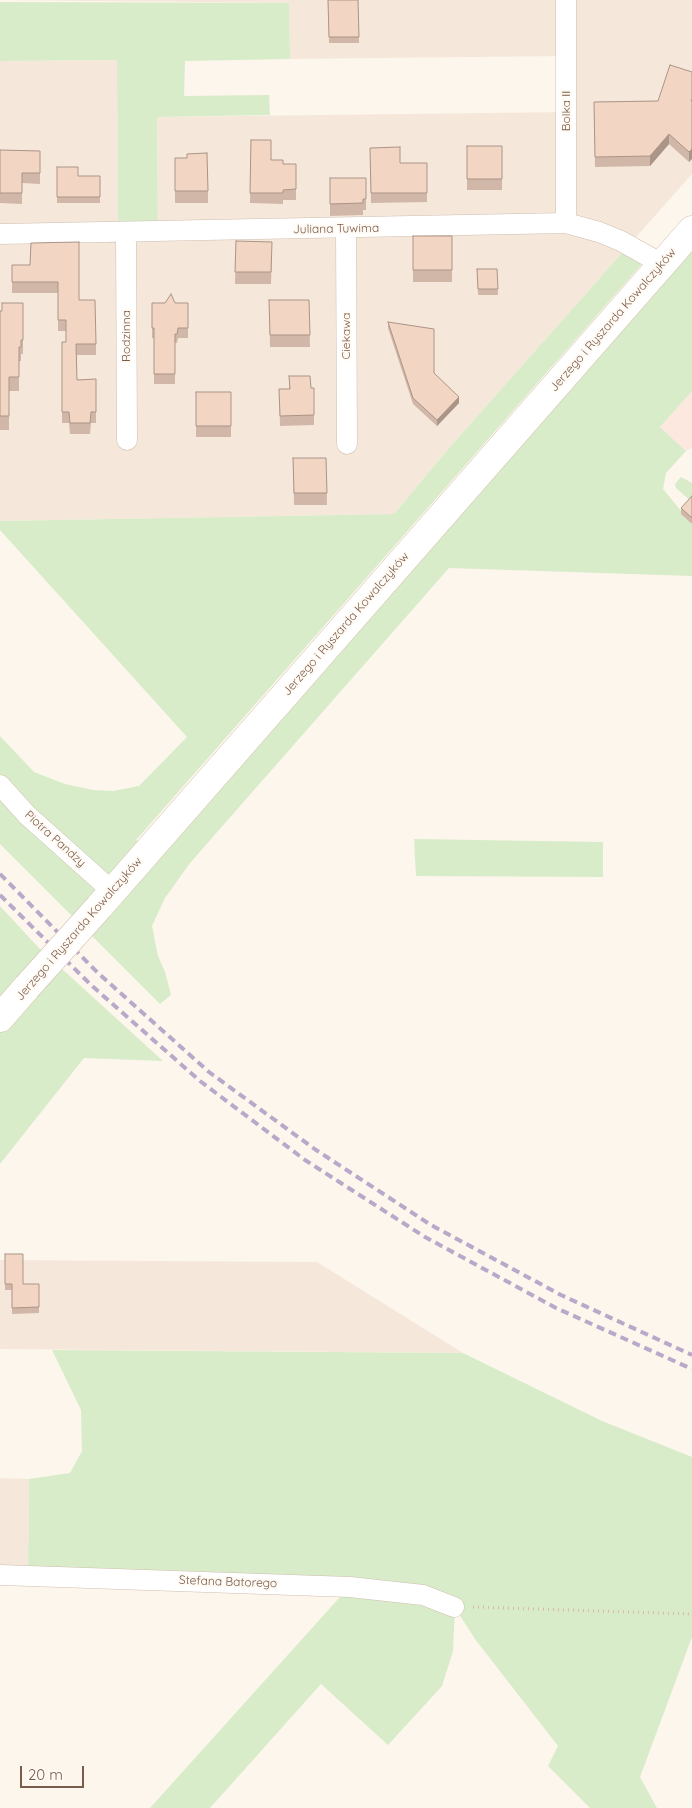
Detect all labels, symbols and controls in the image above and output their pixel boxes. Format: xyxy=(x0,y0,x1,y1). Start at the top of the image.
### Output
street label: Bolka II xyxy=(559,91,573,131)
street label: Juliana Tuwima xyxy=(293,221,379,237)
street label: Jerzego i Ryszarda Kowalczyków xyxy=(547,245,679,395)
street label: Rodzinna xyxy=(119,310,133,362)
street label: Ciekawa xyxy=(339,312,353,360)
street label: Jerzego i Ryszarda Kowalczyków xyxy=(280,549,412,699)
street label: Piotra Pandzy xyxy=(21,808,89,870)
street label: Jerzego i Ryszarda Kowalczyków xyxy=(13,854,145,1004)
street label: Stefana Batorego xyxy=(179,1573,277,1591)
scale bar xyxy=(22,1756,86,1788)
text: 20 m xyxy=(28,1765,63,1784)

